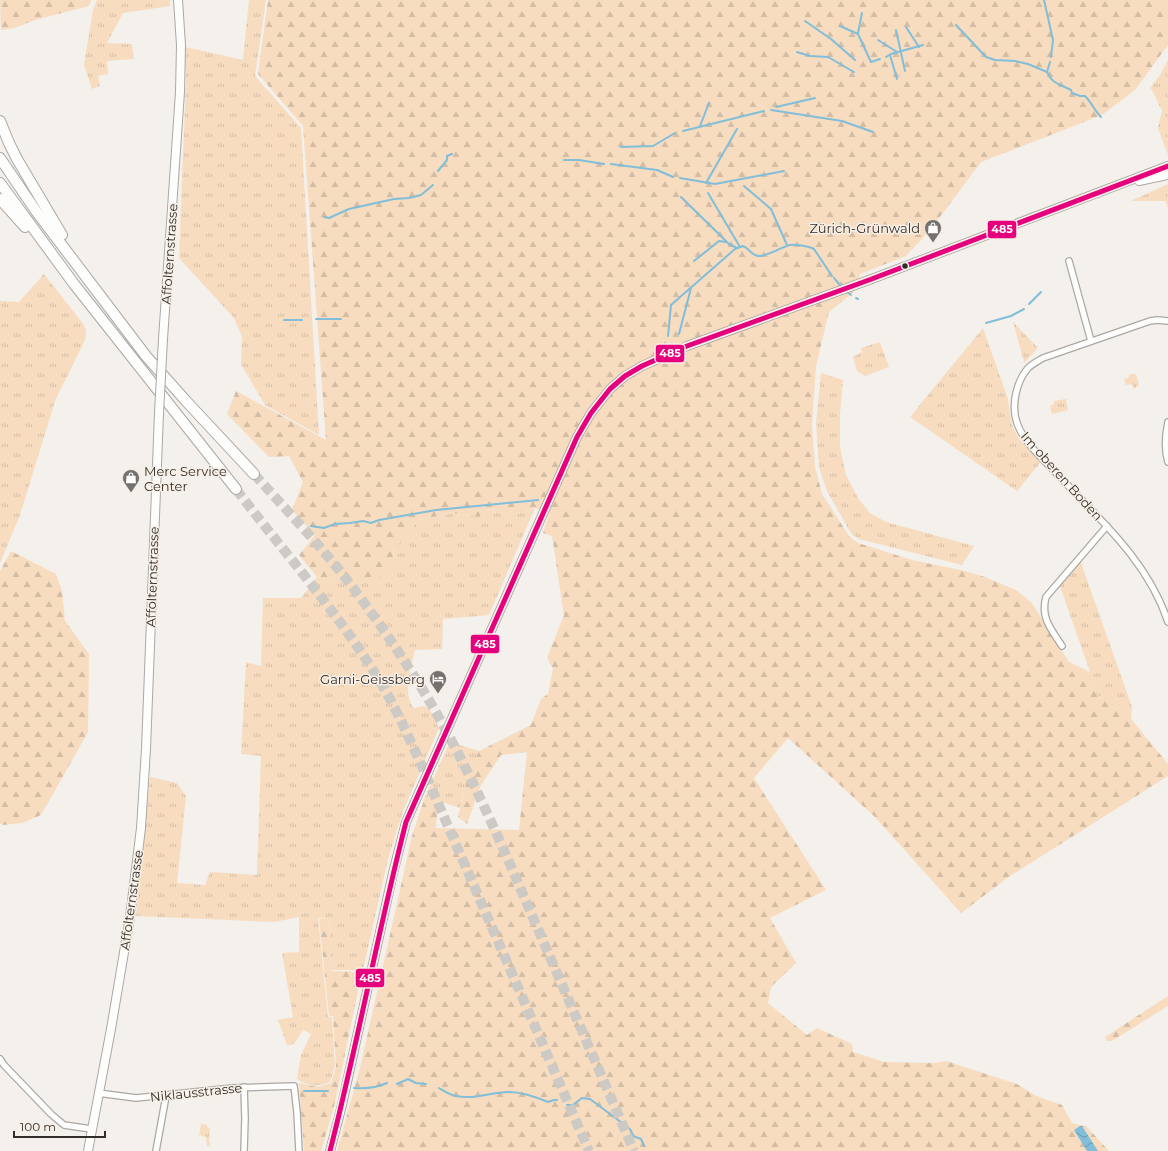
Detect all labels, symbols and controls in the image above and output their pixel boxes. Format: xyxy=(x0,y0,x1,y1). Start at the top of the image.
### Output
street label: Affolternstrasse xyxy=(158,203,181,305)
shop icon: Zürich-Grünwald xyxy=(923,218,943,243)
place label: Zürich-Grünwald xyxy=(809,220,920,236)
line badge: 485 xyxy=(987,220,1017,239)
text: 485 xyxy=(991,222,1013,236)
unlabelled marker xyxy=(900,261,910,271)
line badge: 485 xyxy=(655,344,685,363)
text: 485 xyxy=(659,346,681,360)
street label: Im oberen Boden xyxy=(1018,428,1106,524)
place label: Merc Service Center xyxy=(144,463,227,494)
shop icon: Merc Service Center xyxy=(121,468,141,493)
street label: Affolternstrasse xyxy=(142,526,162,628)
line badge: 485 xyxy=(470,634,500,654)
text: 485 xyxy=(474,637,496,651)
hotel icon: Garni-Geissberg xyxy=(428,669,448,694)
place label: Garni-Geissberg xyxy=(320,671,425,687)
street label: Affolternstrasse xyxy=(116,849,146,951)
line badge: 485 xyxy=(355,968,385,988)
text: 485 xyxy=(359,971,381,985)
street label: Niklausstrasse xyxy=(149,1079,243,1105)
scale bar xyxy=(14,1113,105,1139)
text: 100 m xyxy=(20,1119,56,1134)

